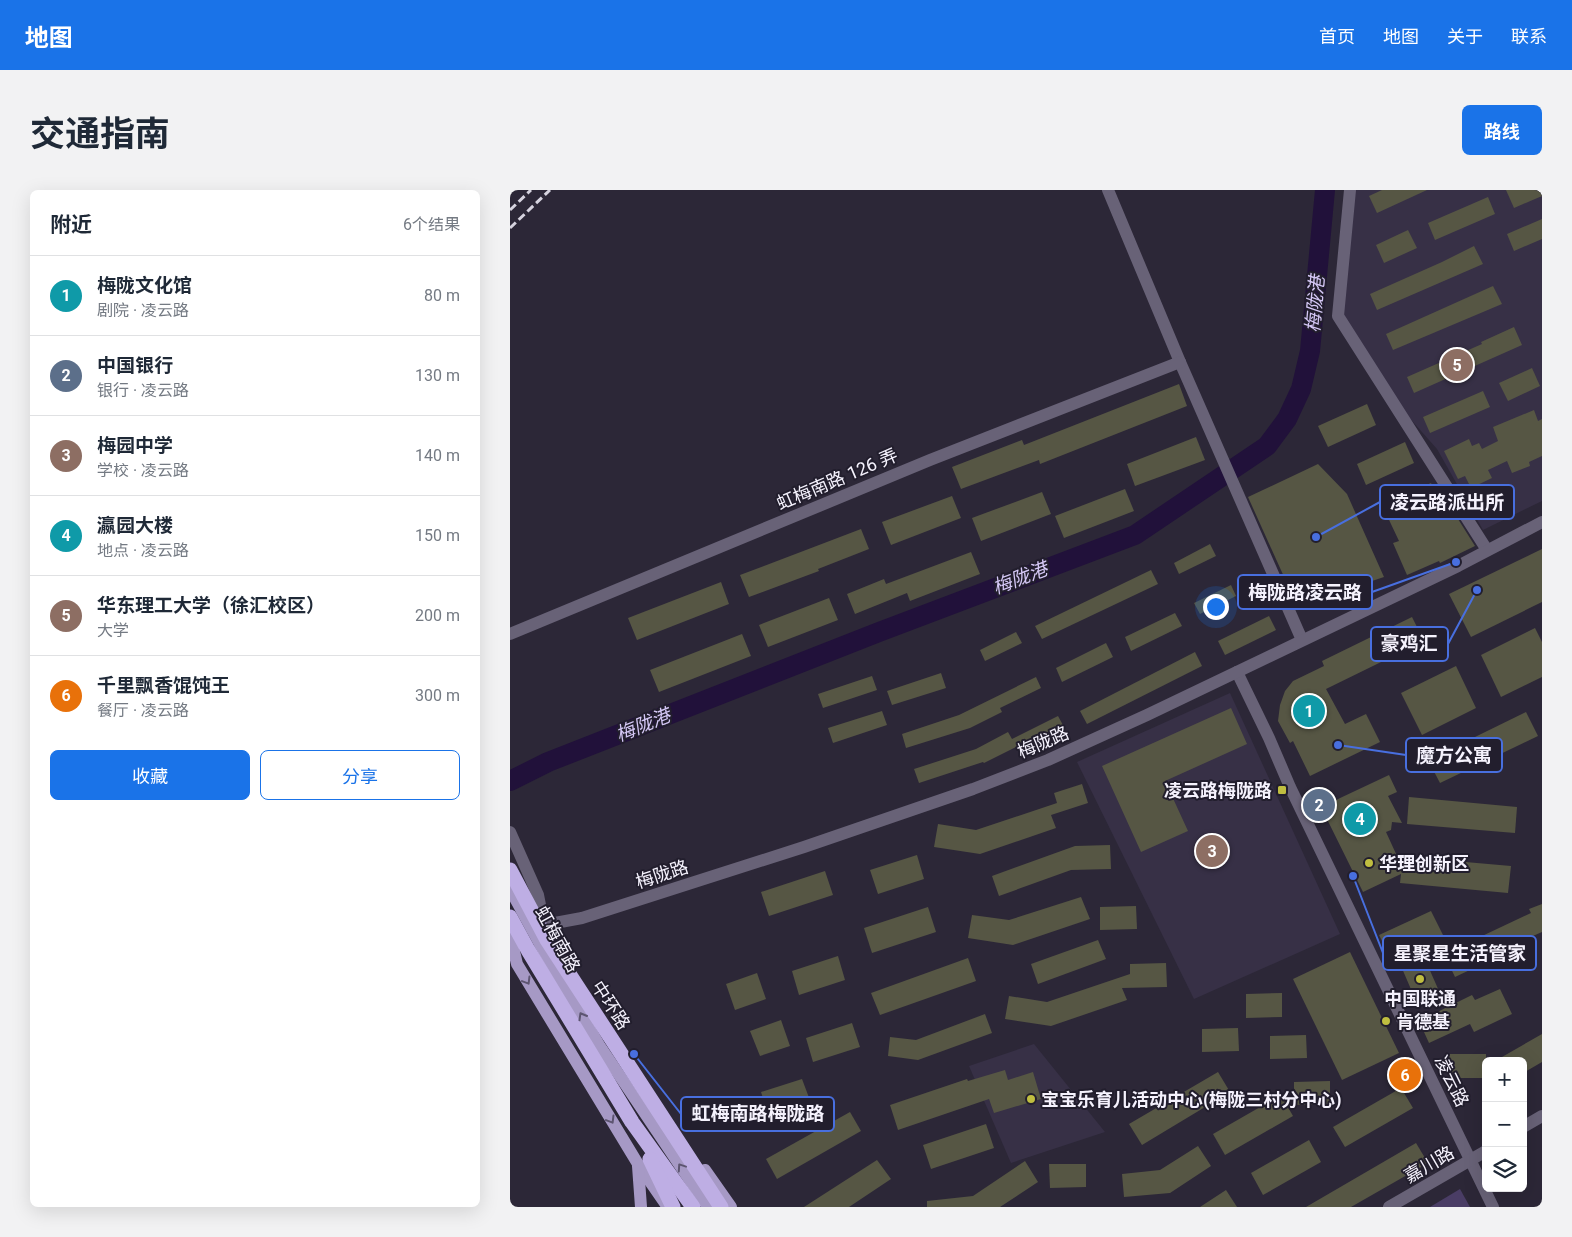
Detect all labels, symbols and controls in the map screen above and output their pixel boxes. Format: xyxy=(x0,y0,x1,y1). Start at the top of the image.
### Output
text: 地图 xyxy=(25,24,73,52)
text: 首页 xyxy=(1319,26,1355,47)
text: 地图 xyxy=(1383,26,1419,47)
text: 关于 xyxy=(1447,26,1483,47)
text: 联系 xyxy=(1511,26,1547,47)
button: 路线 xyxy=(1462,105,1542,155)
text: 交通指南 xyxy=(30,114,170,155)
text: 附近 xyxy=(50,213,92,237)
text: 6个结果 xyxy=(403,215,460,234)
water label: 梅陇港 xyxy=(1301,272,1329,333)
text: 梅陇文化馆 xyxy=(97,274,192,297)
text: 1 xyxy=(61,286,71,305)
text: 80 m xyxy=(424,286,460,305)
text: 剧院 · 凌云路 xyxy=(97,301,189,320)
pin: 5 xyxy=(1441,346,1473,384)
text: 中国银行 xyxy=(97,354,173,377)
text: 2 xyxy=(61,366,71,385)
text: 130 m xyxy=(415,366,460,385)
text: 银行 · 凌云路 xyxy=(97,381,189,400)
text: 梅园中学 xyxy=(97,434,173,457)
street label: 虹梅南路 126 弄 xyxy=(773,444,901,514)
text: 3 xyxy=(61,446,71,465)
text: 140 m xyxy=(415,446,460,465)
text: 学校 · 凌云路 xyxy=(97,461,189,480)
callout: 凌云路派出所 xyxy=(1380,485,1514,519)
text: 凌云路派出所 xyxy=(1390,491,1504,514)
text: 瀛园大楼 xyxy=(97,514,173,537)
text: 4 xyxy=(61,526,71,545)
text: 150 m xyxy=(415,526,460,545)
text: 地点 · 凌云路 xyxy=(97,541,189,560)
water label: 梅陇港 xyxy=(989,556,1054,599)
callout: 梅陇路凌云路 xyxy=(1238,575,1372,609)
text: 梅陇路凌云路 xyxy=(1248,581,1362,604)
text: 华东理工大学（徐汇校区） xyxy=(97,594,325,617)
your location xyxy=(1203,594,1229,620)
text: 5 xyxy=(61,606,71,625)
text: 200 m xyxy=(415,606,460,625)
text: 大学 xyxy=(97,621,129,640)
callout: 豪鸡汇 xyxy=(1371,627,1448,661)
text: 豪鸡汇 xyxy=(1380,632,1438,655)
text: 千里飘香馄饨王 xyxy=(97,674,230,697)
text: 6 xyxy=(61,686,71,705)
text: 300 m xyxy=(415,686,460,705)
pin: 1 xyxy=(1293,692,1325,730)
text: 餐厅 · 凌云路 xyxy=(97,701,189,720)
water label: 梅陇港 xyxy=(612,703,677,746)
street label: 梅陇路 xyxy=(1014,722,1072,762)
callout: 魔方公寓 xyxy=(1406,738,1502,772)
text: 魔方公寓 xyxy=(1416,744,1492,767)
button: 收藏 xyxy=(50,750,250,800)
button: 分享 xyxy=(260,750,460,800)
place label: 凌云路梅陇路 xyxy=(1164,780,1272,801)
marker: 凌云路梅陇路 xyxy=(1276,784,1288,796)
pin: 2 xyxy=(1303,786,1335,824)
pin: 4 xyxy=(1344,800,1376,838)
pin: 3 xyxy=(1196,832,1228,870)
place label: 华理创新区 xyxy=(1379,853,1469,874)
street label: 梅陇路 xyxy=(633,856,691,892)
marker: 华理创新区 xyxy=(1363,857,1375,869)
street label: 虹梅南路 xyxy=(531,902,585,976)
callout: 星聚星生活管家 xyxy=(1383,936,1536,970)
text: 星聚星生活管家 xyxy=(1393,942,1527,965)
marker: 中国联通 xyxy=(1414,973,1426,985)
one-way arrow xyxy=(521,975,531,984)
street label: 中环路 xyxy=(587,977,635,1033)
place label: 中国联通 xyxy=(1384,988,1456,1009)
place label: 肯德基 xyxy=(1396,1011,1450,1032)
one-way arrow xyxy=(578,1013,588,1022)
marker: 肯德基 xyxy=(1380,1015,1392,1027)
street label: 凌云路 xyxy=(1431,1052,1473,1110)
pin: 6 xyxy=(1389,1056,1421,1094)
map controls xyxy=(1482,1057,1527,1192)
button: + xyxy=(1482,1057,1527,1102)
place label: 宝宝乐育儿活动中心(梅陇三村分中心) xyxy=(1041,1089,1342,1111)
marker: 宝宝乐育儿活动中心(梅陇三村分中心) xyxy=(1025,1093,1037,1105)
callout: 虹梅南路梅陇路 xyxy=(681,1097,834,1131)
text: 虹梅南路梅陇路 xyxy=(691,1102,825,1125)
button: − xyxy=(1482,1102,1527,1147)
one-way arrow xyxy=(605,1114,615,1123)
street label: 嘉川路 xyxy=(1400,1141,1458,1187)
button: layers xyxy=(1482,1147,1527,1192)
one-way arrow xyxy=(678,1163,687,1172)

